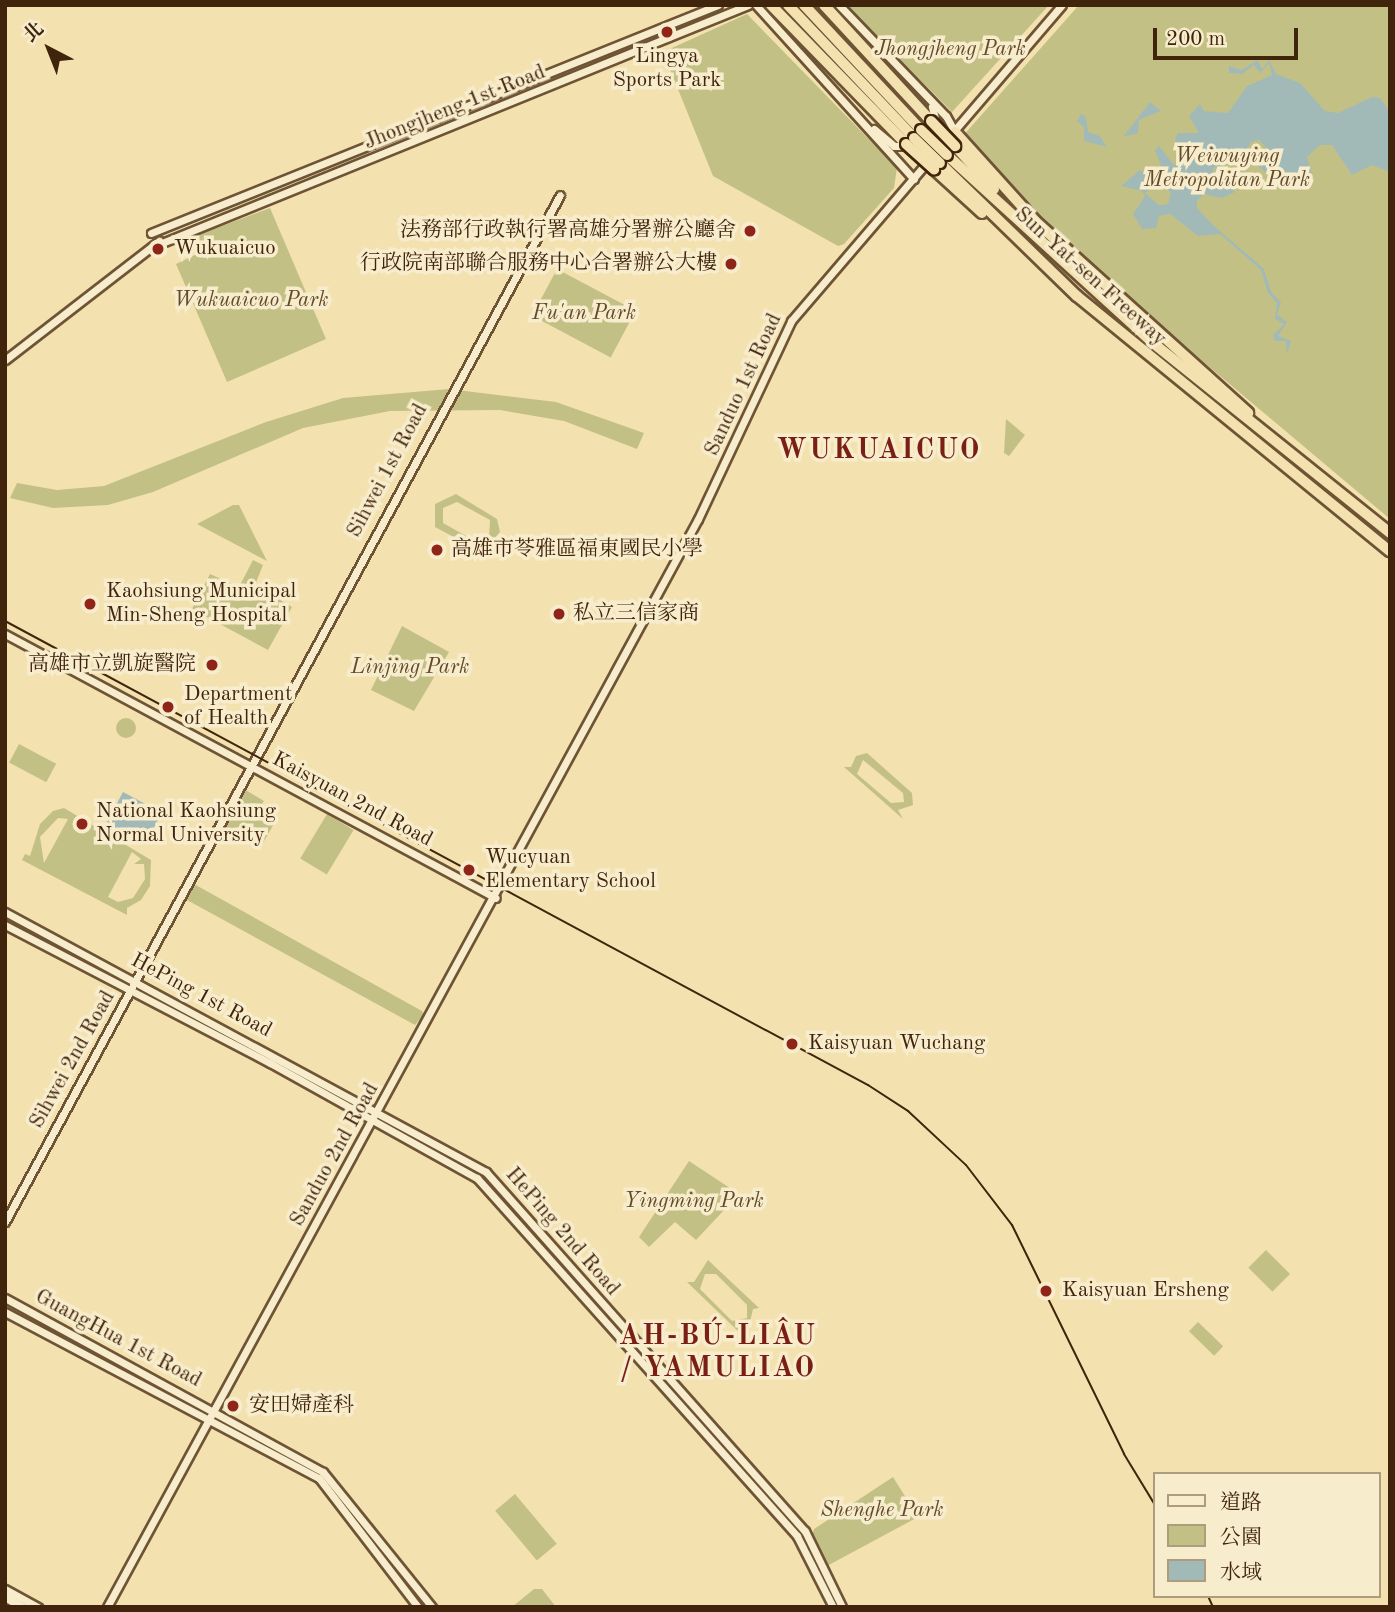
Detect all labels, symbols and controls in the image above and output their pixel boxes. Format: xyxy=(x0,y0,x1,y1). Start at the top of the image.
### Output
north arrow xyxy=(14,14,84,84)
scale bar xyxy=(1157,14,1302,58)
text: 北 xyxy=(21,20,48,46)
marker: Lingya Sports Park xyxy=(657,22,677,42)
text: 200 m xyxy=(1166,29,1225,50)
park label: Jhongjheng Park xyxy=(874,37,1026,63)
place label: Lingya Sports Park xyxy=(613,44,721,94)
street label: Jhongjheng 1st Road xyxy=(361,60,549,156)
park label: Weiwuying Metropolitan Park xyxy=(1144,144,1310,194)
street label: Sun Yat-sen Freeway xyxy=(1009,202,1171,352)
place label: 法務部行政執行署高雄分署辦公廳舍 xyxy=(400,218,736,244)
marker: 法務部行政執行署高雄分署辦公廳舍 xyxy=(742,223,758,239)
place label: Wukuaicuo xyxy=(174,236,276,262)
marker: Wukuaicuo xyxy=(148,239,168,259)
place label: 行政院南部聯合服務中心合署辦公大樓 xyxy=(360,251,717,277)
marker: 行政院南部聯合服務中心合署辦公大樓 xyxy=(723,256,739,272)
park label: Wukuaicuo Park xyxy=(173,288,329,314)
park label: Fu'an Park xyxy=(532,301,636,327)
street label: Sanduo 1st Road xyxy=(700,310,788,460)
street label: Sihwei 1st Road xyxy=(342,400,434,542)
district label: WUKUAICUO xyxy=(778,434,980,468)
place label: 高雄市苓雅區福東國民小學 xyxy=(451,537,703,563)
marker: 高雄市苓雅區福東國民小學 xyxy=(429,542,445,558)
place label: Kaohsiung Municipal Min-Sheng Hospital xyxy=(106,579,296,629)
marker: Kaohsiung Municipal Min-Sheng Hospital xyxy=(80,594,100,614)
place label: 私立三信家商 xyxy=(573,601,699,627)
marker: 私立三信家商 xyxy=(551,606,567,622)
place label: 高雄市立凱旋醫院 xyxy=(28,652,196,678)
marker: 高雄市立凱旋醫院 xyxy=(202,655,222,675)
park label: Linjing Park xyxy=(351,655,469,681)
place label: Department of Health xyxy=(184,682,292,732)
marker: Department of Health xyxy=(158,697,178,717)
street label: Kaisyuan 2nd Road xyxy=(267,747,437,853)
place label: National Kaohsiung Normal University xyxy=(96,799,276,849)
marker: National Kaohsiung Normal University xyxy=(74,816,90,832)
place label: Wucyuan Elementary School xyxy=(485,845,656,895)
marker: Wucyuan Elementary School xyxy=(459,860,479,880)
street label: HePing 1st Road xyxy=(126,948,276,1044)
street label: Sihwei 2nd Road xyxy=(25,987,121,1133)
place label: Kaisyuan Wuchang xyxy=(808,1031,985,1057)
marker: Kaisyuan Wuchang xyxy=(782,1034,802,1054)
street label: Sanduo 2nd Road xyxy=(285,1079,385,1231)
street label: HePing 2nd Road xyxy=(499,1163,625,1301)
park label: Yingming Park xyxy=(624,1189,764,1215)
place label: Kaisyuan Ersheng xyxy=(1062,1278,1229,1304)
marker: Kaisyuan Ersheng xyxy=(1036,1281,1056,1301)
street label: GuangHua 1st Road xyxy=(31,1285,205,1393)
district label: AH-BÚ-LIÂU / YAMULIAO xyxy=(620,1320,816,1386)
place label: 安田婦產科 xyxy=(249,1393,354,1419)
marker: 安田婦產科 xyxy=(223,1396,243,1416)
legend xyxy=(1154,1472,1381,1598)
text: 道路 xyxy=(1220,1493,1262,1514)
park label: Shenghe Park xyxy=(820,1498,944,1524)
text: 公園 xyxy=(1220,1528,1262,1549)
text: 水域 xyxy=(1220,1563,1262,1584)

